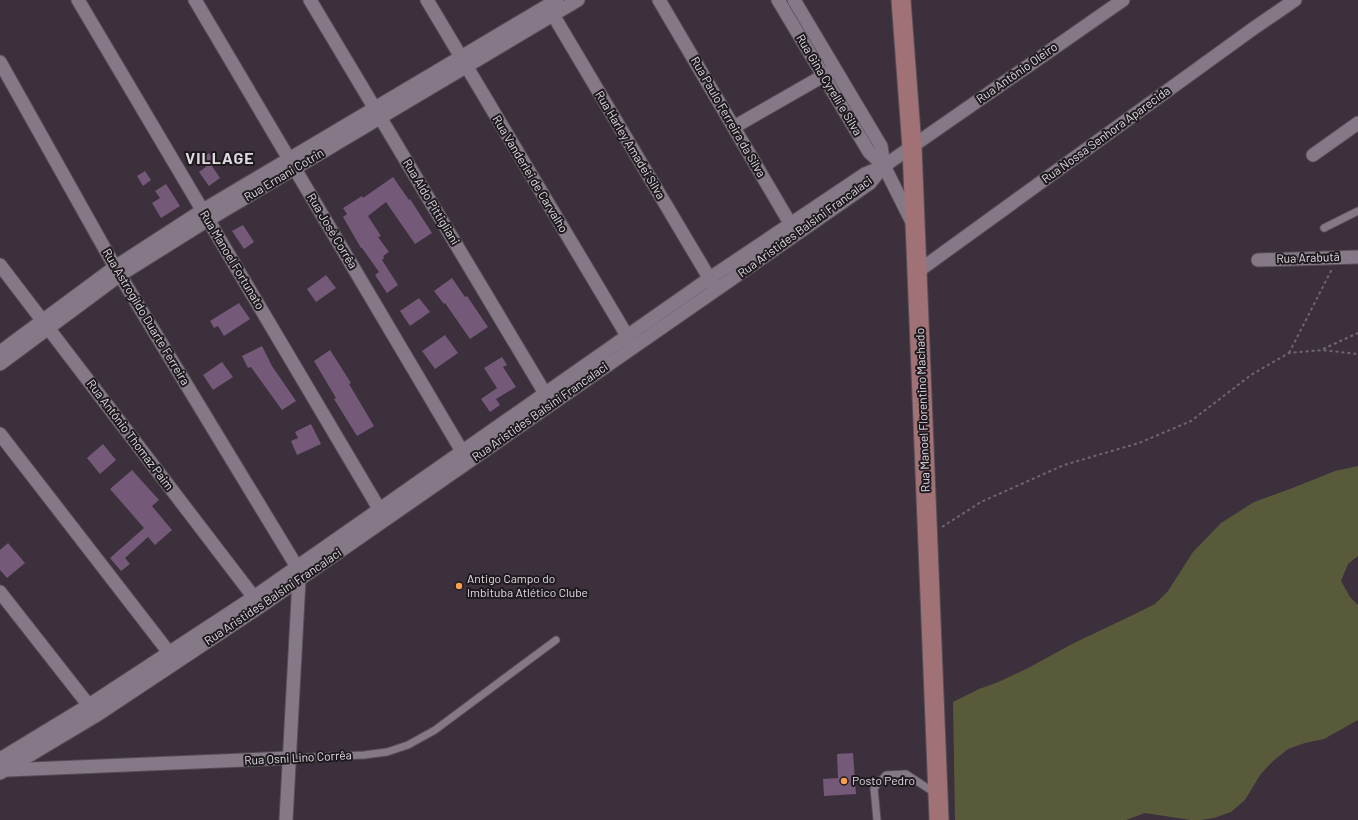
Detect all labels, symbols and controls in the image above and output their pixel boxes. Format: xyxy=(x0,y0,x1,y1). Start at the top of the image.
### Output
street label: Rua Gina Cyrelli e Silva xyxy=(794,31,866,138)
street label: Rua Antônio Oleiro xyxy=(973,39,1060,105)
street label: Rua Paulo Ferreira da Silva xyxy=(689,54,769,179)
street label: Rua Nossa Senhora Aparecida xyxy=(1038,83,1172,185)
street label: Rua Harley Amadei Silva xyxy=(593,88,669,201)
street label: Rua Vanderlei de Carvalho xyxy=(490,112,571,235)
street label: Rua Ernani Cotrin xyxy=(241,145,326,203)
district label: VILLAGE xyxy=(185,148,255,167)
street label: Rua Aldo Pittigliani xyxy=(401,156,463,247)
street label: Rua Aristides Balsini Francalaci xyxy=(735,173,874,280)
street label: Rua José Corrêa xyxy=(305,190,361,271)
street label: Rua Manoel Fortunato xyxy=(198,207,268,312)
street label: Rua Astrogildo Duarte Ferreira xyxy=(100,246,193,387)
street label: Rua Arabutã xyxy=(1276,249,1340,265)
street label: Rua Manoel Florentino Machado xyxy=(912,328,932,492)
street label: Rua Aristides Balsini Francalaci xyxy=(469,359,610,463)
street label: Rua Antônio Thomaz Paim xyxy=(85,376,177,493)
street label: Rua Aristides Balsini Francalaci xyxy=(201,545,344,647)
place label: Antigo Campo do Imbituba Atlético Clube xyxy=(467,571,588,599)
marker: Antigo Campo do Imbituba Atlético Clube xyxy=(454,581,464,591)
street label: Rua Osni Lino Corrêa xyxy=(244,747,352,767)
place label: Posto Pedro xyxy=(852,773,915,787)
marker: Posto Pedro xyxy=(839,776,849,786)

